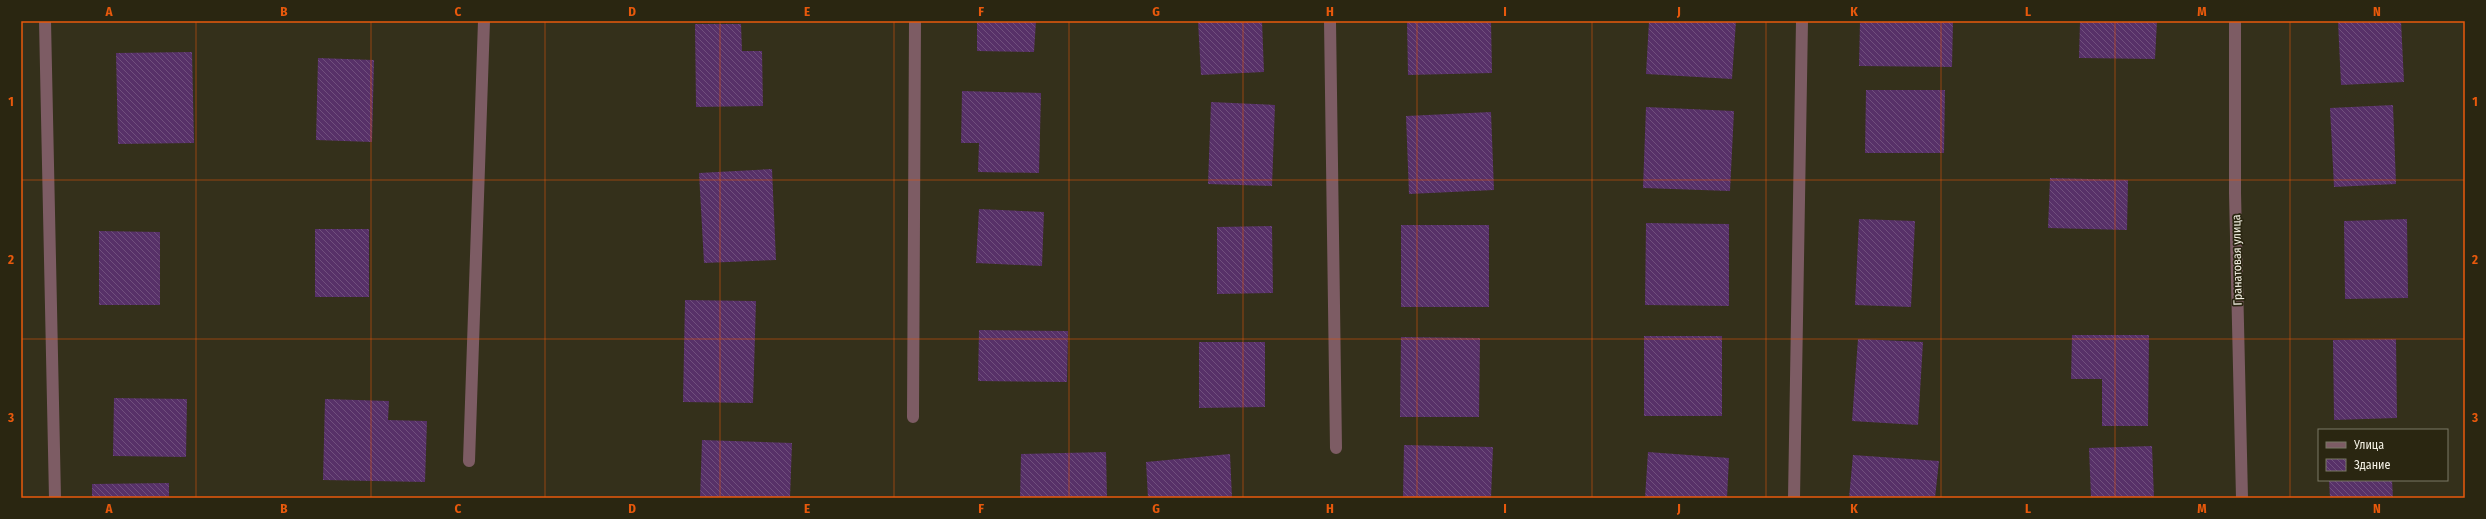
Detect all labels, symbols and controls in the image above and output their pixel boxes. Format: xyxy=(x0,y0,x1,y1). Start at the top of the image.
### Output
text: A xyxy=(104,4,113,19)
text: B xyxy=(280,4,288,19)
text: C xyxy=(455,4,462,19)
text: D xyxy=(628,4,636,19)
text: E xyxy=(804,4,810,19)
text: F xyxy=(978,4,984,19)
text: G xyxy=(1152,4,1160,19)
text: H xyxy=(1326,4,1334,19)
text: I xyxy=(1503,4,1507,19)
text: J xyxy=(1676,4,1681,19)
text: K xyxy=(1850,4,1858,19)
text: L xyxy=(2025,4,2031,19)
text: M xyxy=(2197,4,2207,19)
text: N xyxy=(2373,4,2381,19)
text: 1 xyxy=(8,94,14,109)
text: 1 xyxy=(2472,94,2478,109)
street label: Гранатовая улица xyxy=(2229,214,2245,306)
text: 2 xyxy=(7,252,14,267)
text: 2 xyxy=(2471,252,2478,267)
text: 3 xyxy=(7,410,14,425)
text: 3 xyxy=(2471,410,2478,425)
legend xyxy=(2318,429,2448,481)
text: Улица xyxy=(2353,438,2384,452)
text: Здание xyxy=(2354,458,2390,472)
text: A xyxy=(104,501,113,516)
text: B xyxy=(280,501,288,516)
text: C xyxy=(455,501,462,516)
text: D xyxy=(628,501,636,516)
text: E xyxy=(804,501,810,516)
text: F xyxy=(978,501,984,516)
text: G xyxy=(1152,501,1160,516)
text: H xyxy=(1326,501,1334,516)
text: I xyxy=(1503,501,1507,516)
text: J xyxy=(1676,501,1681,516)
text: K xyxy=(1850,501,1858,516)
text: L xyxy=(2025,501,2031,516)
text: M xyxy=(2197,501,2207,516)
text: N xyxy=(2373,501,2381,516)

